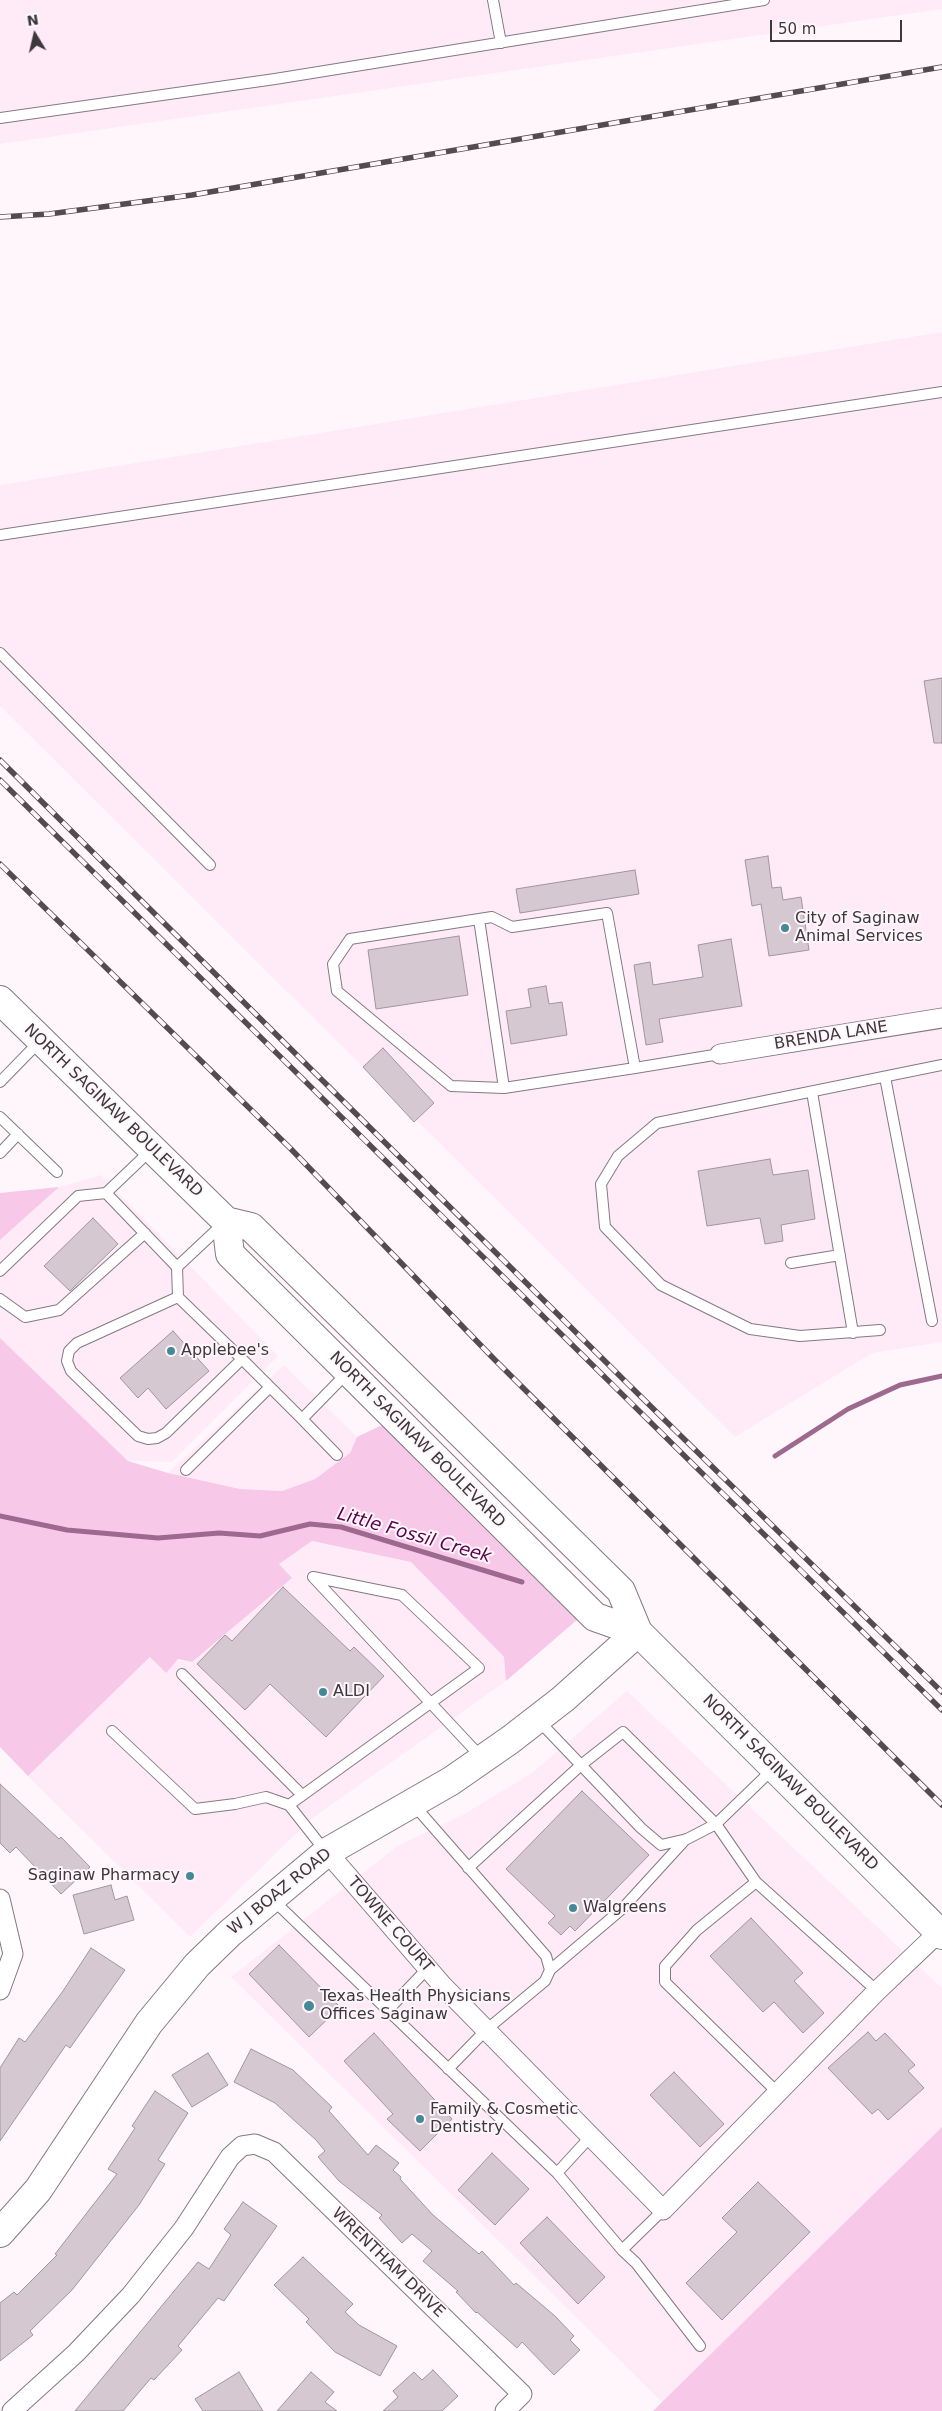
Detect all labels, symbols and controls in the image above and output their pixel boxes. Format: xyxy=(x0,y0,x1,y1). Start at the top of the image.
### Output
north arrow xyxy=(10,10,60,60)
scale bar xyxy=(772,10,904,42)
text: N xyxy=(26,11,40,29)
text: 50 m xyxy=(778,20,816,38)
place label: City of Saginaw Animal Services xyxy=(795,909,923,947)
marker: City of Saginaw Animal Services xyxy=(779,922,791,934)
street label: BRENDA LANE xyxy=(773,1018,889,1054)
street label: NORTH SAGINAW BOULEVARD xyxy=(20,1020,206,1202)
place label: Applebee's xyxy=(181,1341,269,1361)
marker: Applebee's xyxy=(165,1345,177,1357)
street label: NORTH SAGINAW BOULEVARD xyxy=(325,1348,509,1532)
water label: Little Fossil Creek xyxy=(334,1504,494,1568)
place label: ALDI xyxy=(333,1682,370,1702)
marker: ALDI xyxy=(317,1686,329,1698)
street label: NORTH SAGINAW BOULEVARD xyxy=(698,1691,882,1875)
street label: W J BOAZ ROAD xyxy=(224,1844,336,1940)
place label: Saginaw Pharmacy xyxy=(28,1866,180,1886)
marker: Saginaw Pharmacy xyxy=(184,1870,196,1882)
street label: TOWNE COURT xyxy=(343,1873,437,1977)
place label: Walgreens xyxy=(583,1898,667,1918)
marker: Walgreens xyxy=(567,1902,579,1914)
place label: Texas Health Physicians Offices Saginaw xyxy=(320,1987,510,2025)
marker: Texas Health Physicians Offices Saginaw xyxy=(302,1999,316,2013)
place label: Family & Cosmetic Dentistry xyxy=(430,2100,578,2138)
marker: Family & Cosmetic Dentistry xyxy=(414,2113,426,2125)
street label: WRENTHAM DRIVE xyxy=(327,2204,449,2322)

